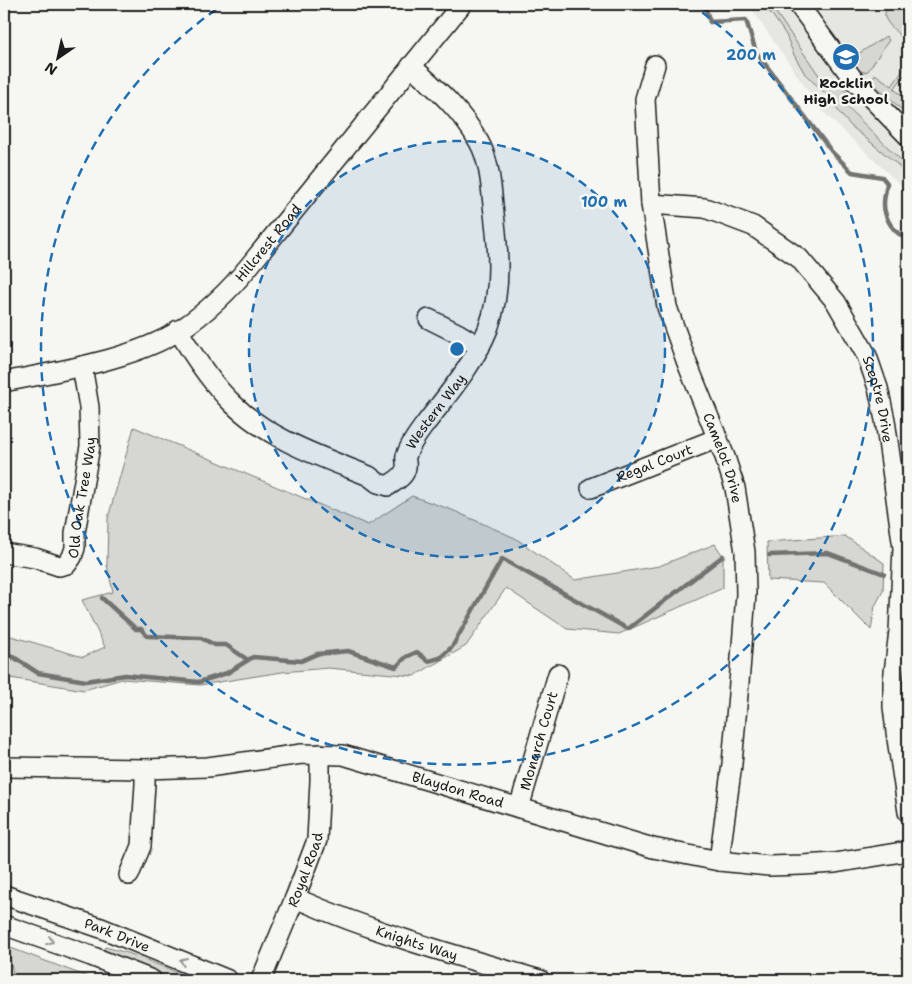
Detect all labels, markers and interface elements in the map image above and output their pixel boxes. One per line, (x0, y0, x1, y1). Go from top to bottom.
north arrow (32, 32, 82, 82)
school or university icon: Rocklin High School (831, 42, 861, 72)
text: 200 m (726, 45, 776, 65)
text: N (41, 58, 60, 79)
place label: Rocklin High School (803, 74, 889, 108)
text: 100 m (581, 192, 627, 212)
street label: Hillcrest Road (231, 200, 305, 286)
centre of rings (448, 340, 466, 358)
street label: Sceptre Drive (859, 353, 897, 444)
street label: Western Way (402, 370, 469, 452)
street label: Camelot Drive (699, 410, 746, 504)
street label: Old Oak Tree Way (63, 437, 99, 561)
street label: Regal Court (614, 440, 695, 486)
street label: Monarch Court (516, 689, 561, 792)
street label: Blaydon Road (410, 767, 506, 812)
street label: Royal Road (283, 832, 326, 910)
street label: Park Drive (82, 914, 153, 956)
street label: Knights Way (373, 921, 460, 965)
one-way arrow (45, 935, 54, 945)
one-way arrow (179, 957, 188, 968)

